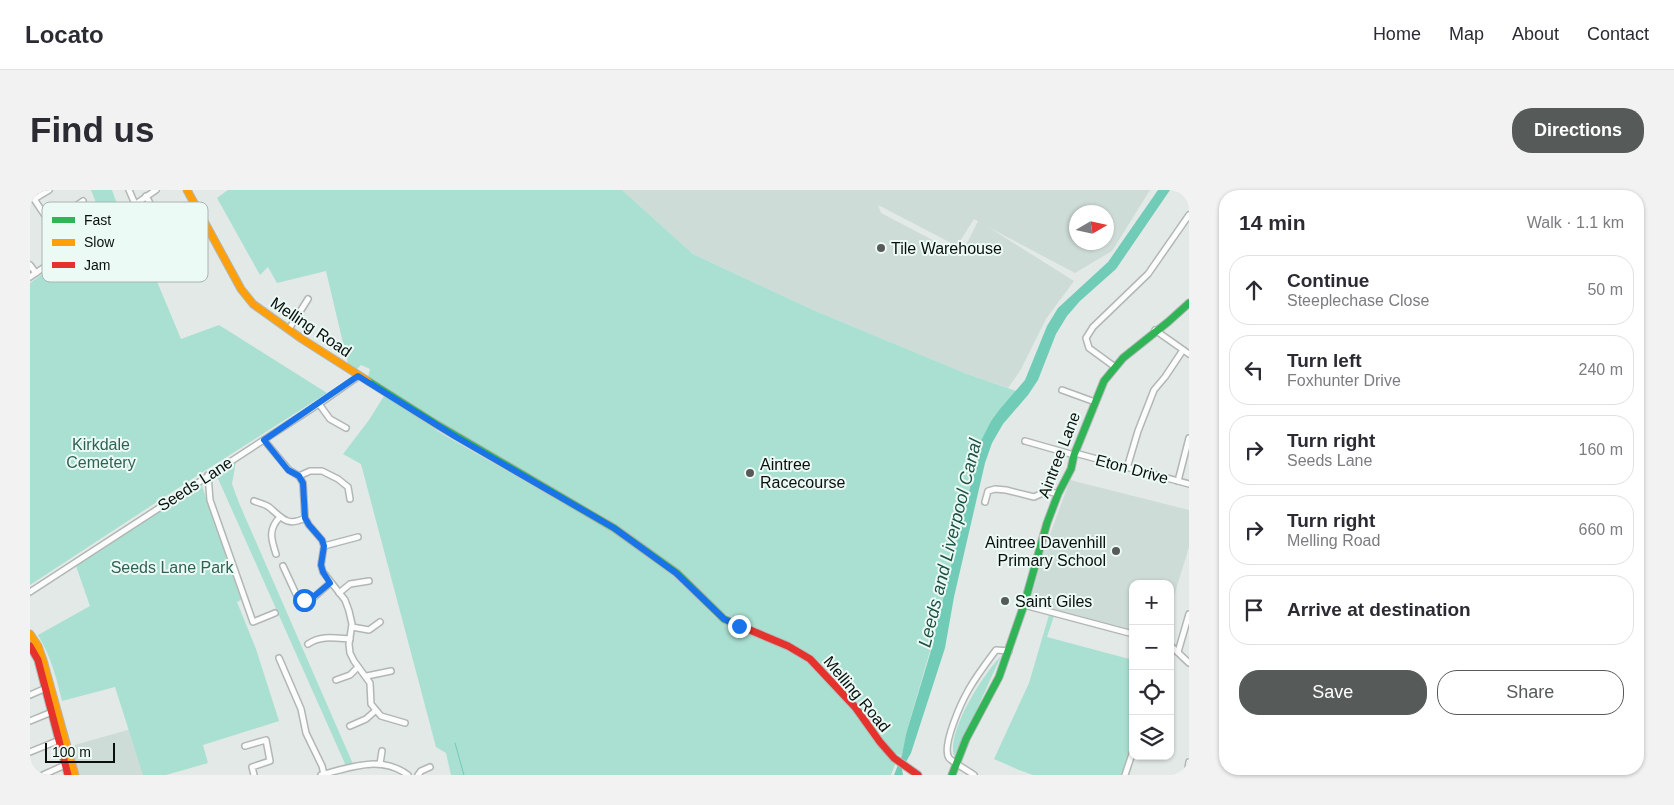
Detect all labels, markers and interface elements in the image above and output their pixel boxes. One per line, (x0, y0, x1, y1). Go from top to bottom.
text: Locato (25, 21, 104, 48)
text: Home (1373, 24, 1421, 44)
text: Map (1449, 24, 1484, 44)
text: About (1512, 24, 1559, 44)
text: Contact (1587, 24, 1649, 44)
button: Directions (1512, 108, 1644, 153)
text: Find us (30, 110, 154, 149)
legend (42, 202, 208, 282)
north arrow (1069, 205, 1114, 250)
text: 14 min (1239, 211, 1306, 234)
text: Fast (84, 212, 111, 228)
text: Walk · 1.1 km (1527, 214, 1624, 231)
text: Slow (84, 234, 115, 250)
place label: Tile Warehouse (891, 240, 1002, 257)
marker: Tile Warehouse (875, 242, 887, 254)
text: Jam (84, 257, 110, 273)
text: Continue (1287, 270, 1369, 291)
icon: ahead (1240, 276, 1268, 304)
text: 50 m (1587, 281, 1623, 298)
text: Steeplechase Close (1287, 292, 1429, 309)
street label: Melling Road (268, 294, 354, 360)
text: Turn left (1287, 350, 1362, 371)
icon: left (1240, 356, 1268, 384)
text: 240 m (1579, 361, 1623, 378)
text: Foxhunter Drive (1287, 372, 1401, 389)
street label: Aintree Lane (1035, 410, 1083, 500)
text: Turn right (1287, 430, 1375, 451)
park label: Kirkdale Cemetery (66, 436, 136, 471)
water label: Leeds and Liverpool Canal (914, 436, 986, 649)
icon: right (1240, 436, 1268, 464)
text: 160 m (1579, 441, 1623, 458)
street label: Eton Drive (1094, 451, 1170, 487)
text: Seeds Lane (1287, 452, 1372, 469)
street label: Seeds Lane (155, 454, 236, 514)
place label: Aintree Racecourse (760, 456, 845, 491)
marker: Aintree Racecourse (744, 467, 756, 479)
text: Turn right (1287, 510, 1375, 531)
icon: right (1240, 516, 1268, 544)
text: 660 m (1579, 521, 1623, 538)
text: Melling Road (1287, 532, 1380, 549)
place label: Aintree Davenhill Primary School (985, 534, 1106, 569)
marker: Aintree Davenhill Primary School (1110, 545, 1122, 557)
park label: Seeds Lane Park (111, 559, 234, 576)
map controls (1129, 580, 1174, 760)
button: + (1129, 580, 1174, 625)
route start (293, 589, 316, 612)
place label: Saint Giles (1015, 593, 1092, 610)
marker: Saint Giles (999, 595, 1011, 607)
icon: arrive (1240, 596, 1268, 624)
text: Arrive at destination (1287, 599, 1471, 620)
route end (728, 615, 751, 638)
button: − (1129, 625, 1174, 670)
street label: Melling Road (820, 653, 894, 735)
button: locate (1129, 670, 1174, 715)
button: Save (1239, 670, 1427, 715)
button: Share (1437, 670, 1624, 715)
button: layers (1129, 715, 1174, 760)
scale bar (45, 740, 115, 763)
text: 100 m (52, 744, 91, 760)

